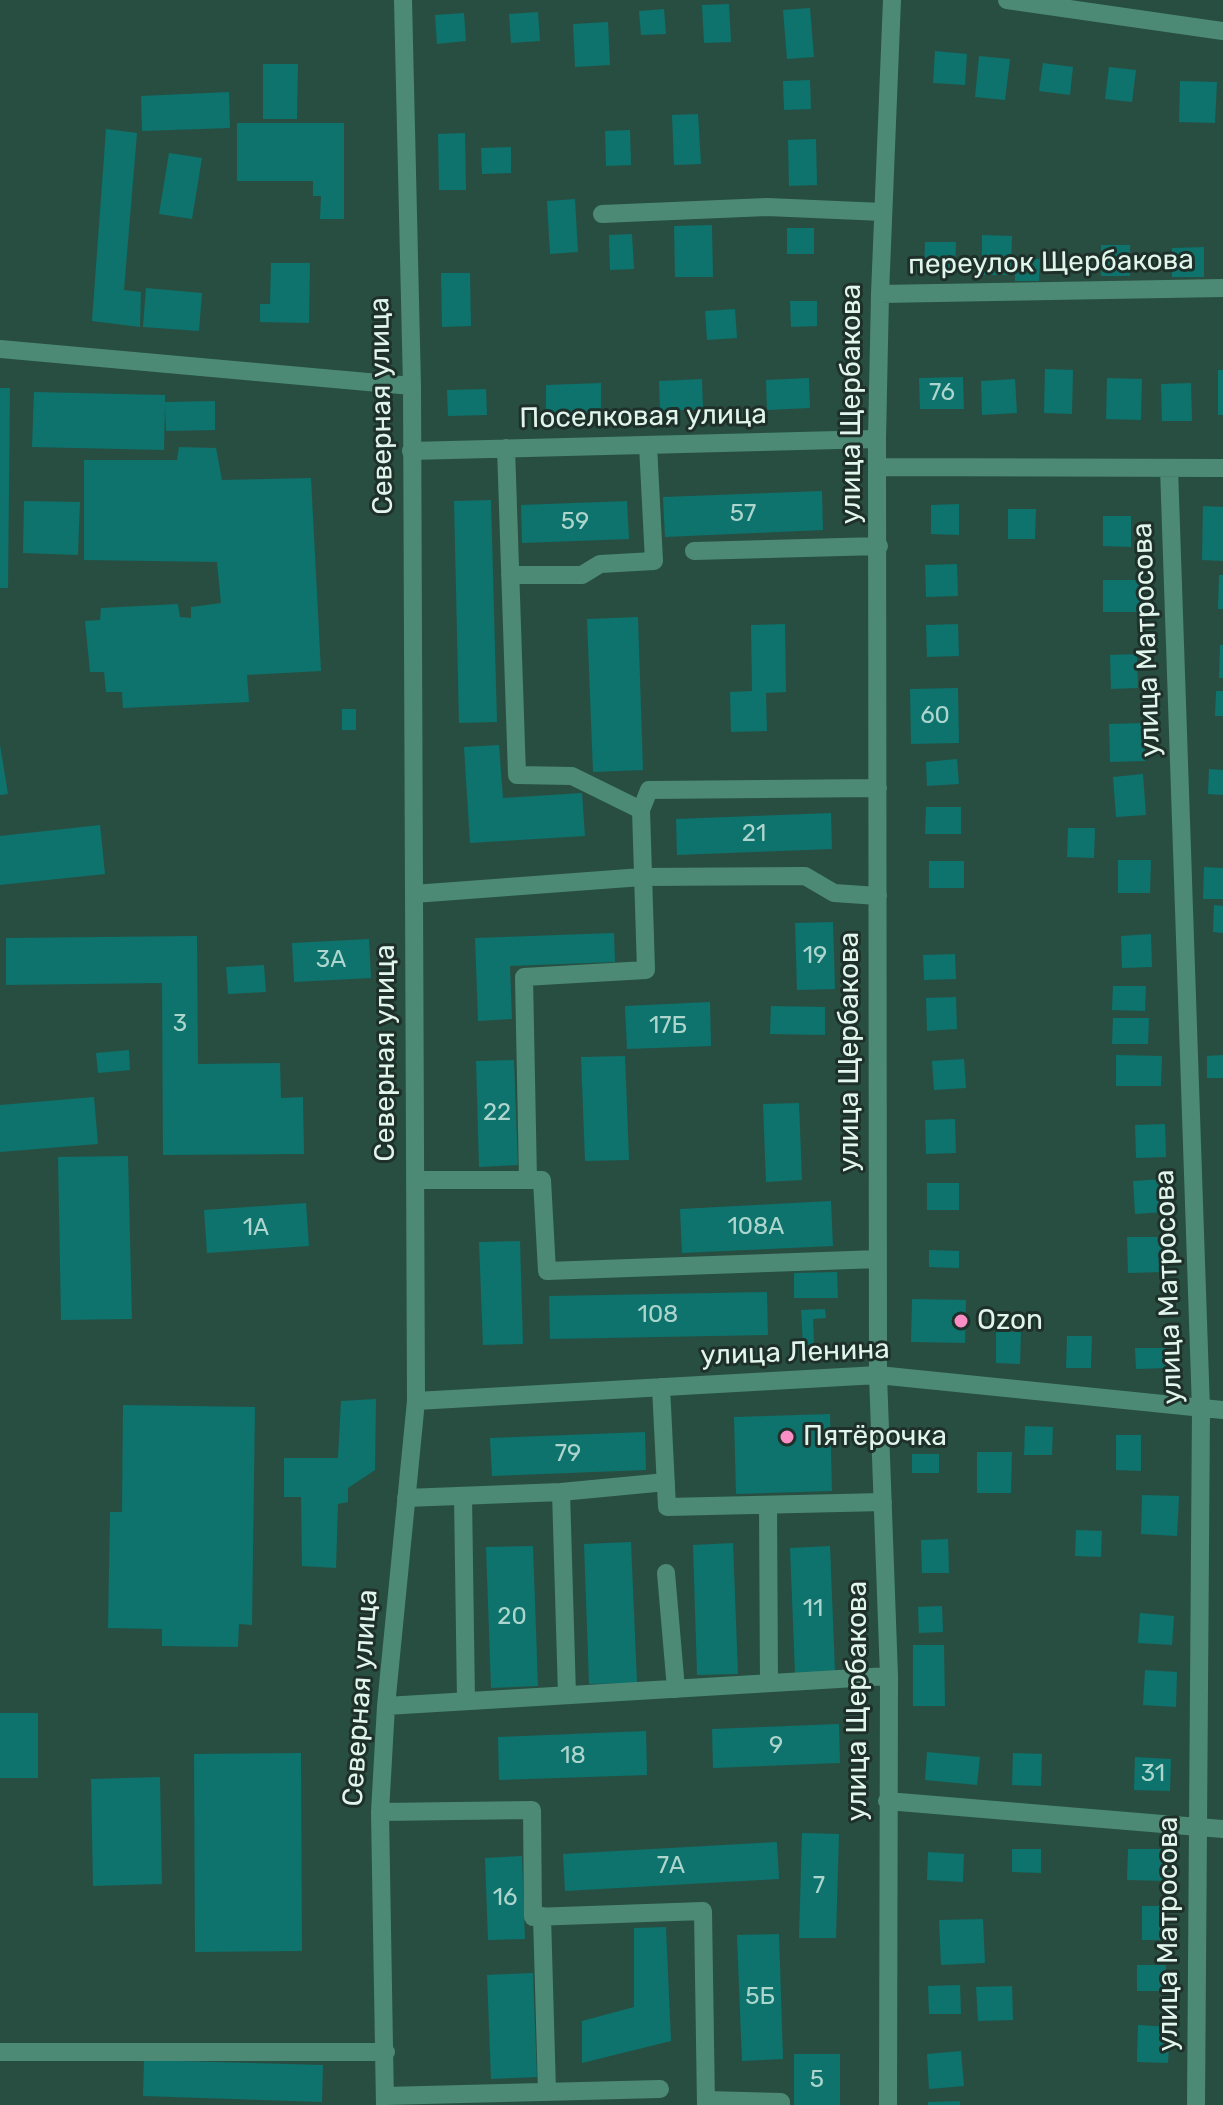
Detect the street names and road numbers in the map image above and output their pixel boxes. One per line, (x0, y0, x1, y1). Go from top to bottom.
street label: переулок Щербакова (908, 244, 1194, 282)
street label: улица Щербакова (835, 284, 869, 524)
street label: Северная улица (363, 297, 401, 515)
street label: Поселковая улица (519, 398, 767, 436)
street label: улица Матросова (1126, 522, 1168, 758)
street label: улица Щербакова (833, 932, 867, 1172)
street label: Северная улица (369, 944, 403, 1162)
street label: улица Матросова (1148, 1169, 1190, 1405)
street label: улица Ленина (700, 1333, 890, 1373)
street label: улица Щербакова (841, 1581, 875, 1821)
street label: Северная улица (337, 1588, 385, 1808)
street label: улица Матросова (1152, 1817, 1186, 2051)

